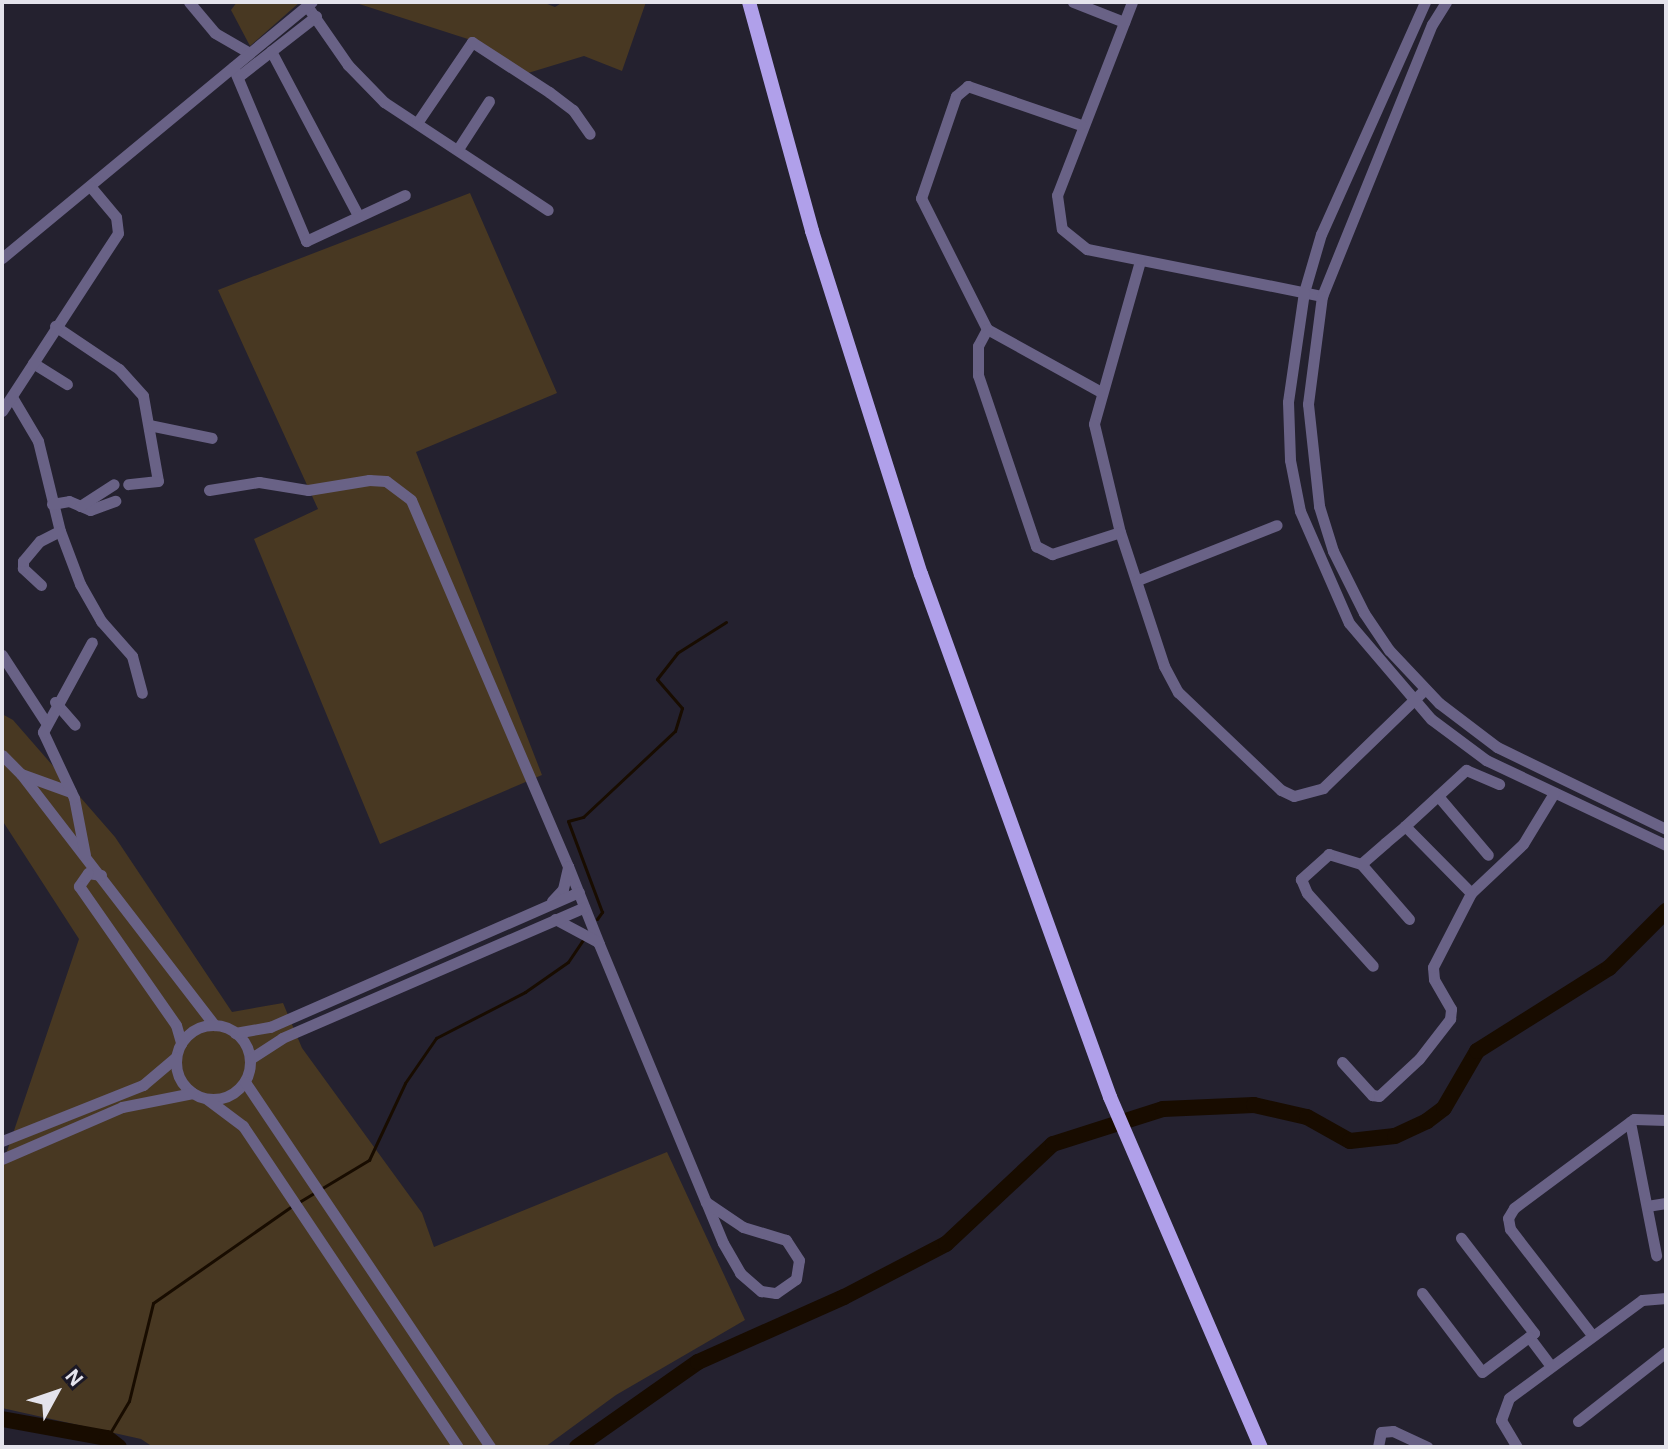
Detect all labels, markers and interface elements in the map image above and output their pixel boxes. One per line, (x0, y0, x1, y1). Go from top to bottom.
north arrow (16, 1353, 96, 1433)
text: N (61, 1365, 88, 1390)

